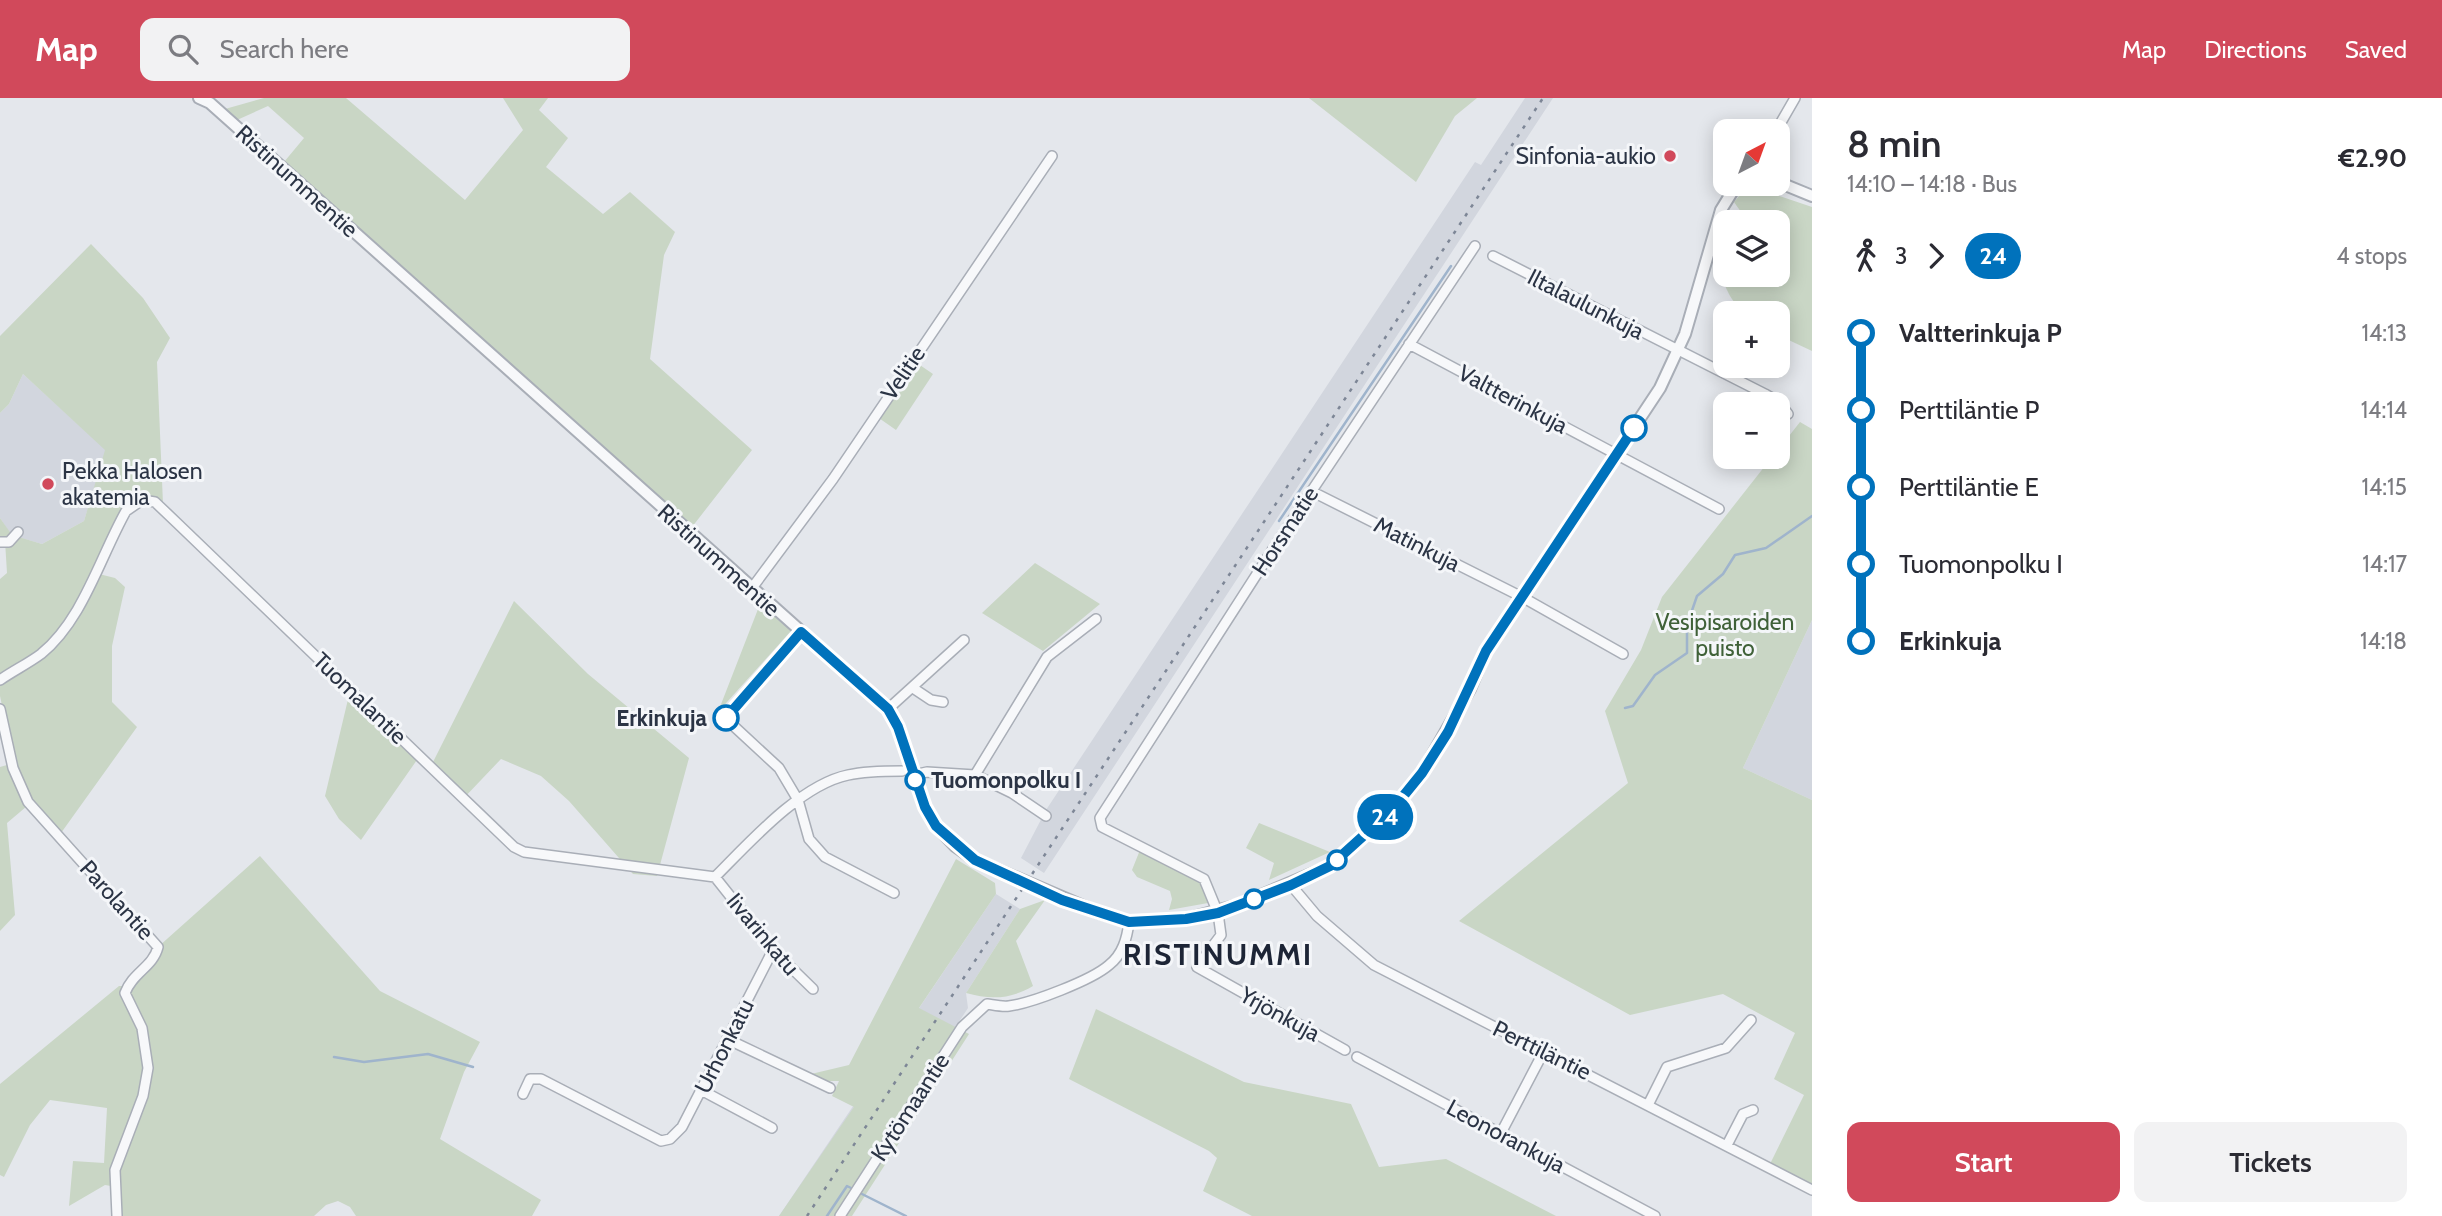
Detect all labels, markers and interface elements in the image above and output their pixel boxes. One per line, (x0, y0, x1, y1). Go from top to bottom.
search box (140, 18, 630, 81)
text: Map (35, 29, 98, 69)
icon: search (164, 30, 202, 68)
text: Search here (220, 33, 349, 65)
text: Map (2122, 35, 2166, 64)
text: Directions (2204, 35, 2307, 64)
text: Saved (2345, 35, 2407, 64)
street label: Ristinummentie (230, 119, 364, 243)
north arrow (1713, 119, 1790, 196)
map controls (1713, 119, 1790, 469)
text: 8 min (1847, 120, 1941, 167)
place label: Sinfonia-aukio (1516, 142, 1656, 170)
text: €2.90 (2338, 142, 2407, 174)
marker: Sinfonia-aukio (1662, 148, 1678, 164)
text: 14:10 – 14:18 · Bus (1847, 170, 2017, 198)
button: layers (1713, 210, 1790, 287)
icon: walk (1847, 237, 1885, 275)
icon: forward (1917, 237, 1955, 275)
text: 24 (1979, 241, 2007, 270)
text: 3 (1895, 242, 1907, 270)
text: 4 stops (2336, 242, 2407, 270)
street label: Iltalaulunkuja (1523, 263, 1649, 345)
button: + (1713, 301, 1790, 378)
text: Valtterinkuja P (1899, 317, 2062, 349)
text: 14:13 (2361, 319, 2407, 347)
street label: Velitie (875, 340, 931, 405)
street label: Valtterinkuja (1453, 358, 1573, 440)
button: − (1713, 392, 1790, 469)
text: Perttiläntie P (1899, 394, 2039, 426)
text: 14:14 (2361, 396, 2407, 424)
unlabelled marker (1621, 415, 1647, 441)
place label: Pekka Halosen akatemia (62, 457, 203, 511)
text: Perttiläntie E (1899, 471, 2039, 503)
text: 14:15 (2361, 473, 2407, 501)
marker: Pekka Halosen akatemia (40, 476, 56, 492)
street label: Horsmatie (1246, 481, 1324, 581)
street label: Ristinummentie (652, 498, 786, 622)
street label: Matinkuja (1369, 510, 1465, 578)
text: Tuomonpolku I (1899, 548, 2063, 580)
text: 14:17 (2362, 550, 2407, 578)
park label: Vesipisaroiden puisto (1656, 608, 1794, 662)
text: Erkinkuja (1899, 625, 2002, 657)
text: 14:18 (2360, 627, 2407, 655)
street label: Tuomalantie (307, 646, 413, 750)
place label: Erkinkuja (616, 704, 708, 732)
marker: Erkinkuja (713, 705, 739, 731)
place label: Tuomonpolku I (931, 766, 1081, 794)
marker: Tuomonpolku I (905, 770, 925, 790)
line badge: 24 (1354, 794, 1416, 840)
text: 24 (1371, 802, 1399, 831)
unlabelled marker (1327, 850, 1347, 870)
street label: Parolantie (74, 855, 160, 946)
street label: Iivarinkatu (721, 887, 805, 981)
unlabelled marker (1244, 889, 1264, 909)
district label: RISTINUMMI (1123, 936, 1313, 973)
street label: Yrjönkuja (1234, 980, 1325, 1047)
street label: Urhonkatu (688, 994, 760, 1098)
street label: Perttiläntie (1488, 1014, 1596, 1086)
street label: Kytömaantie (865, 1048, 955, 1166)
street label: Leonorankuja (1442, 1093, 1570, 1179)
button: Start (1847, 1122, 2120, 1202)
button: Tickets (2134, 1122, 2407, 1202)

